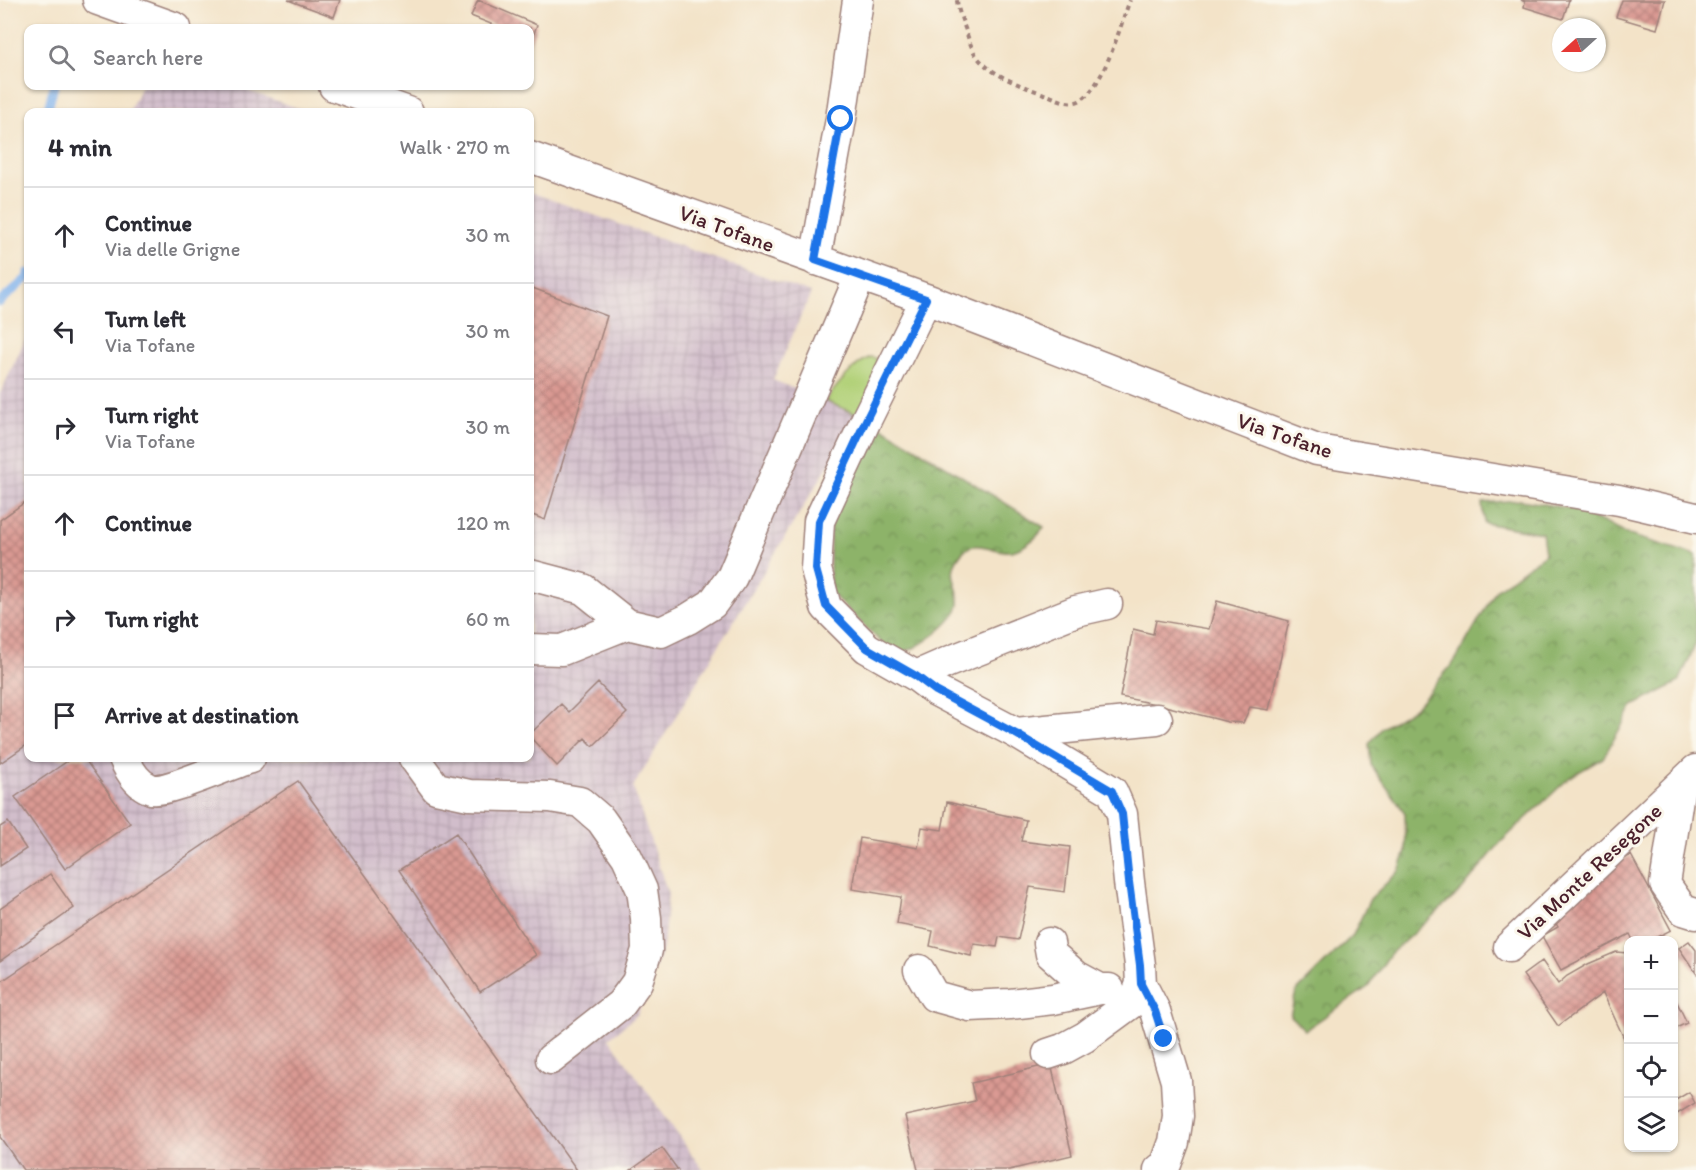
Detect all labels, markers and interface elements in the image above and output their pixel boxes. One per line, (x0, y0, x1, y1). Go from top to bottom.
north arrow (1552, 18, 1606, 72)
search box (24, 24, 534, 90)
icon: search (45, 41, 78, 74)
text: Search here (93, 44, 203, 71)
route start (827, 105, 853, 131)
text: 4 min (48, 131, 112, 163)
text: Walk · 270 m (399, 135, 510, 159)
street label: Via Tofane (676, 199, 778, 258)
text: Continue (105, 210, 192, 237)
icon: ahead (48, 219, 81, 252)
text: 30 m (465, 223, 510, 247)
text: Via delle Grigne (105, 237, 240, 261)
text: Turn left (105, 306, 186, 333)
icon: left (48, 315, 81, 348)
text: 30 m (465, 319, 510, 343)
text: Via Tofane (105, 333, 195, 357)
text: Turn right (105, 402, 199, 429)
street label: Via Tofane (1233, 407, 1336, 464)
icon: right (48, 411, 81, 444)
text: 30 m (465, 415, 510, 439)
text: Via Tofane (105, 429, 195, 453)
icon: ahead (48, 507, 81, 540)
text: Continue (105, 510, 192, 537)
text: 120 m (457, 511, 510, 535)
icon: right (48, 603, 81, 636)
text: Turn right (105, 606, 199, 633)
text: 60 m (466, 607, 510, 631)
icon: arrive (48, 699, 81, 732)
text: Arrive at destination (105, 702, 299, 729)
street label: Via Monte Resegone (1511, 797, 1668, 946)
map controls (1624, 936, 1678, 1152)
button: + (1624, 936, 1678, 990)
button: − (1624, 990, 1678, 1044)
route end (1150, 1025, 1176, 1051)
button: locate (1624, 1044, 1678, 1098)
button: layers (1624, 1098, 1678, 1152)

